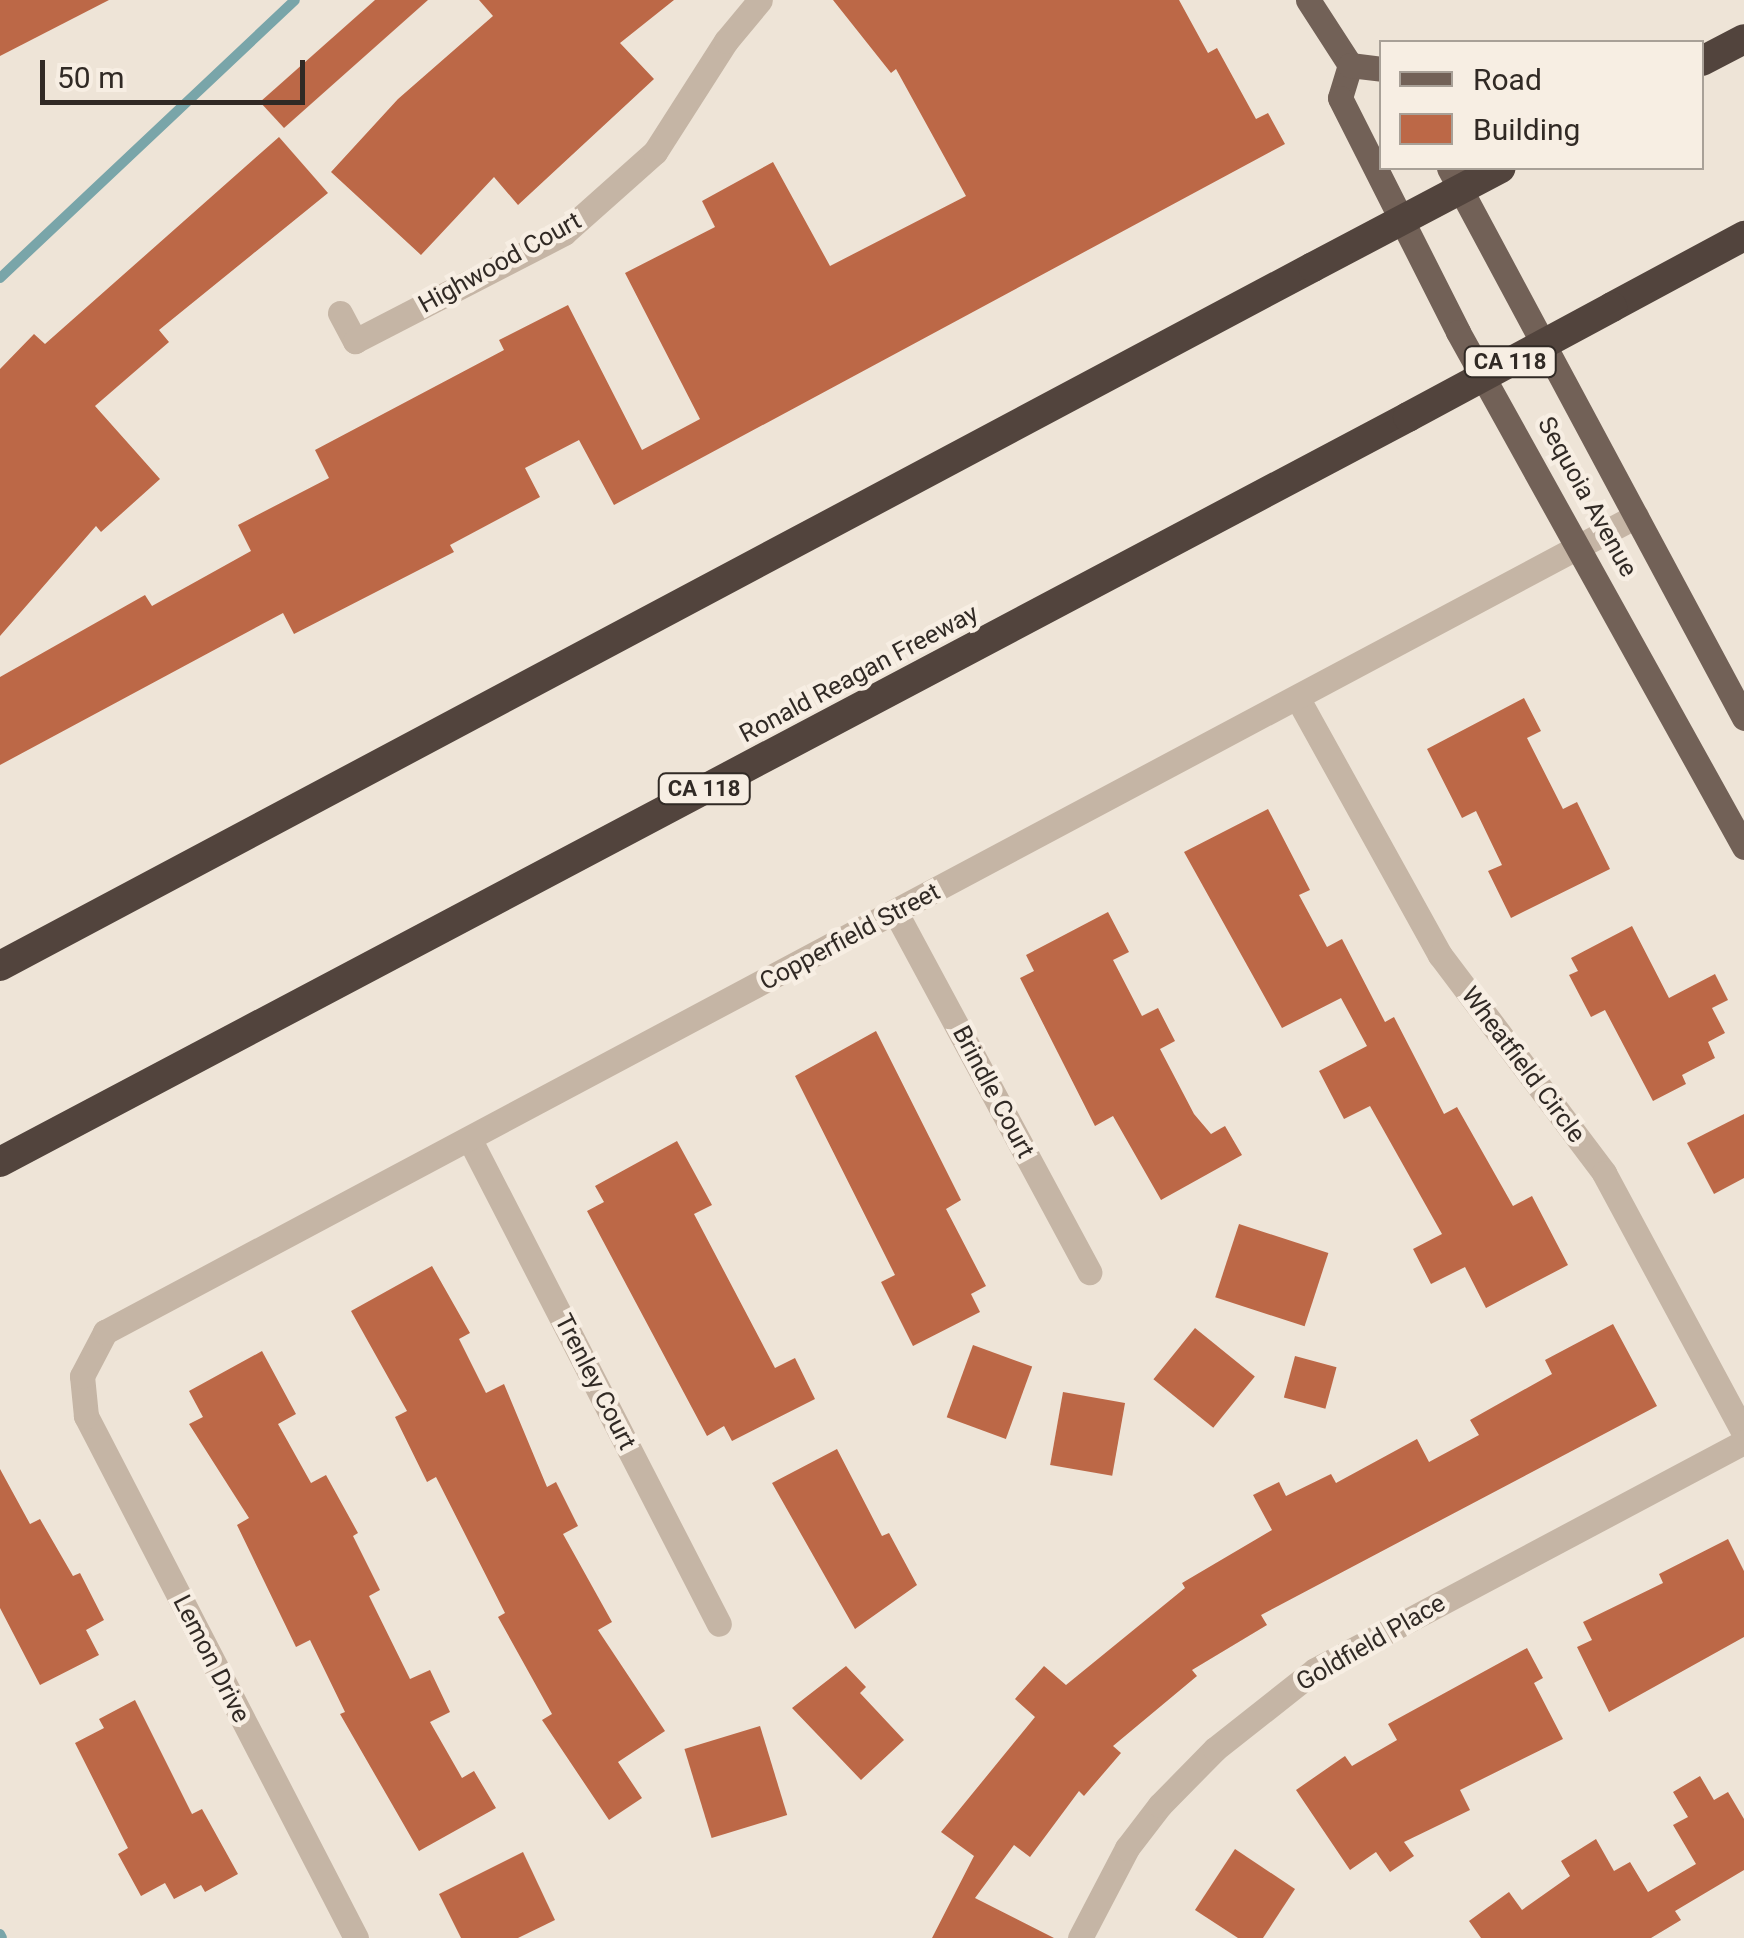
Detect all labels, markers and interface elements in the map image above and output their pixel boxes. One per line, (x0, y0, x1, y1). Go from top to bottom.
scale bar (45, 40, 310, 102)
legend (1379, 40, 1704, 170)
text: 50 m (57, 60, 124, 95)
text: Road (1473, 62, 1542, 97)
text: Building (1473, 112, 1580, 147)
street label: Highwood Court (414, 206, 586, 320)
road number: CA 118 (1462, 345, 1558, 379)
street label: Sequoia Avenue (1531, 412, 1643, 582)
street label: Ronald Reagan Freeway (735, 598, 983, 750)
road number: CA 118 (656, 772, 752, 806)
street label: Copperfield Street (755, 877, 945, 997)
street label: Wheatfield Circle (1455, 981, 1591, 1149)
street label: Brindle Court (946, 1021, 1040, 1163)
street label: Trenley Court (548, 1309, 642, 1455)
street label: Goldfield Place (1291, 1588, 1451, 1698)
street label: Lemon Drive (166, 1590, 256, 1728)

